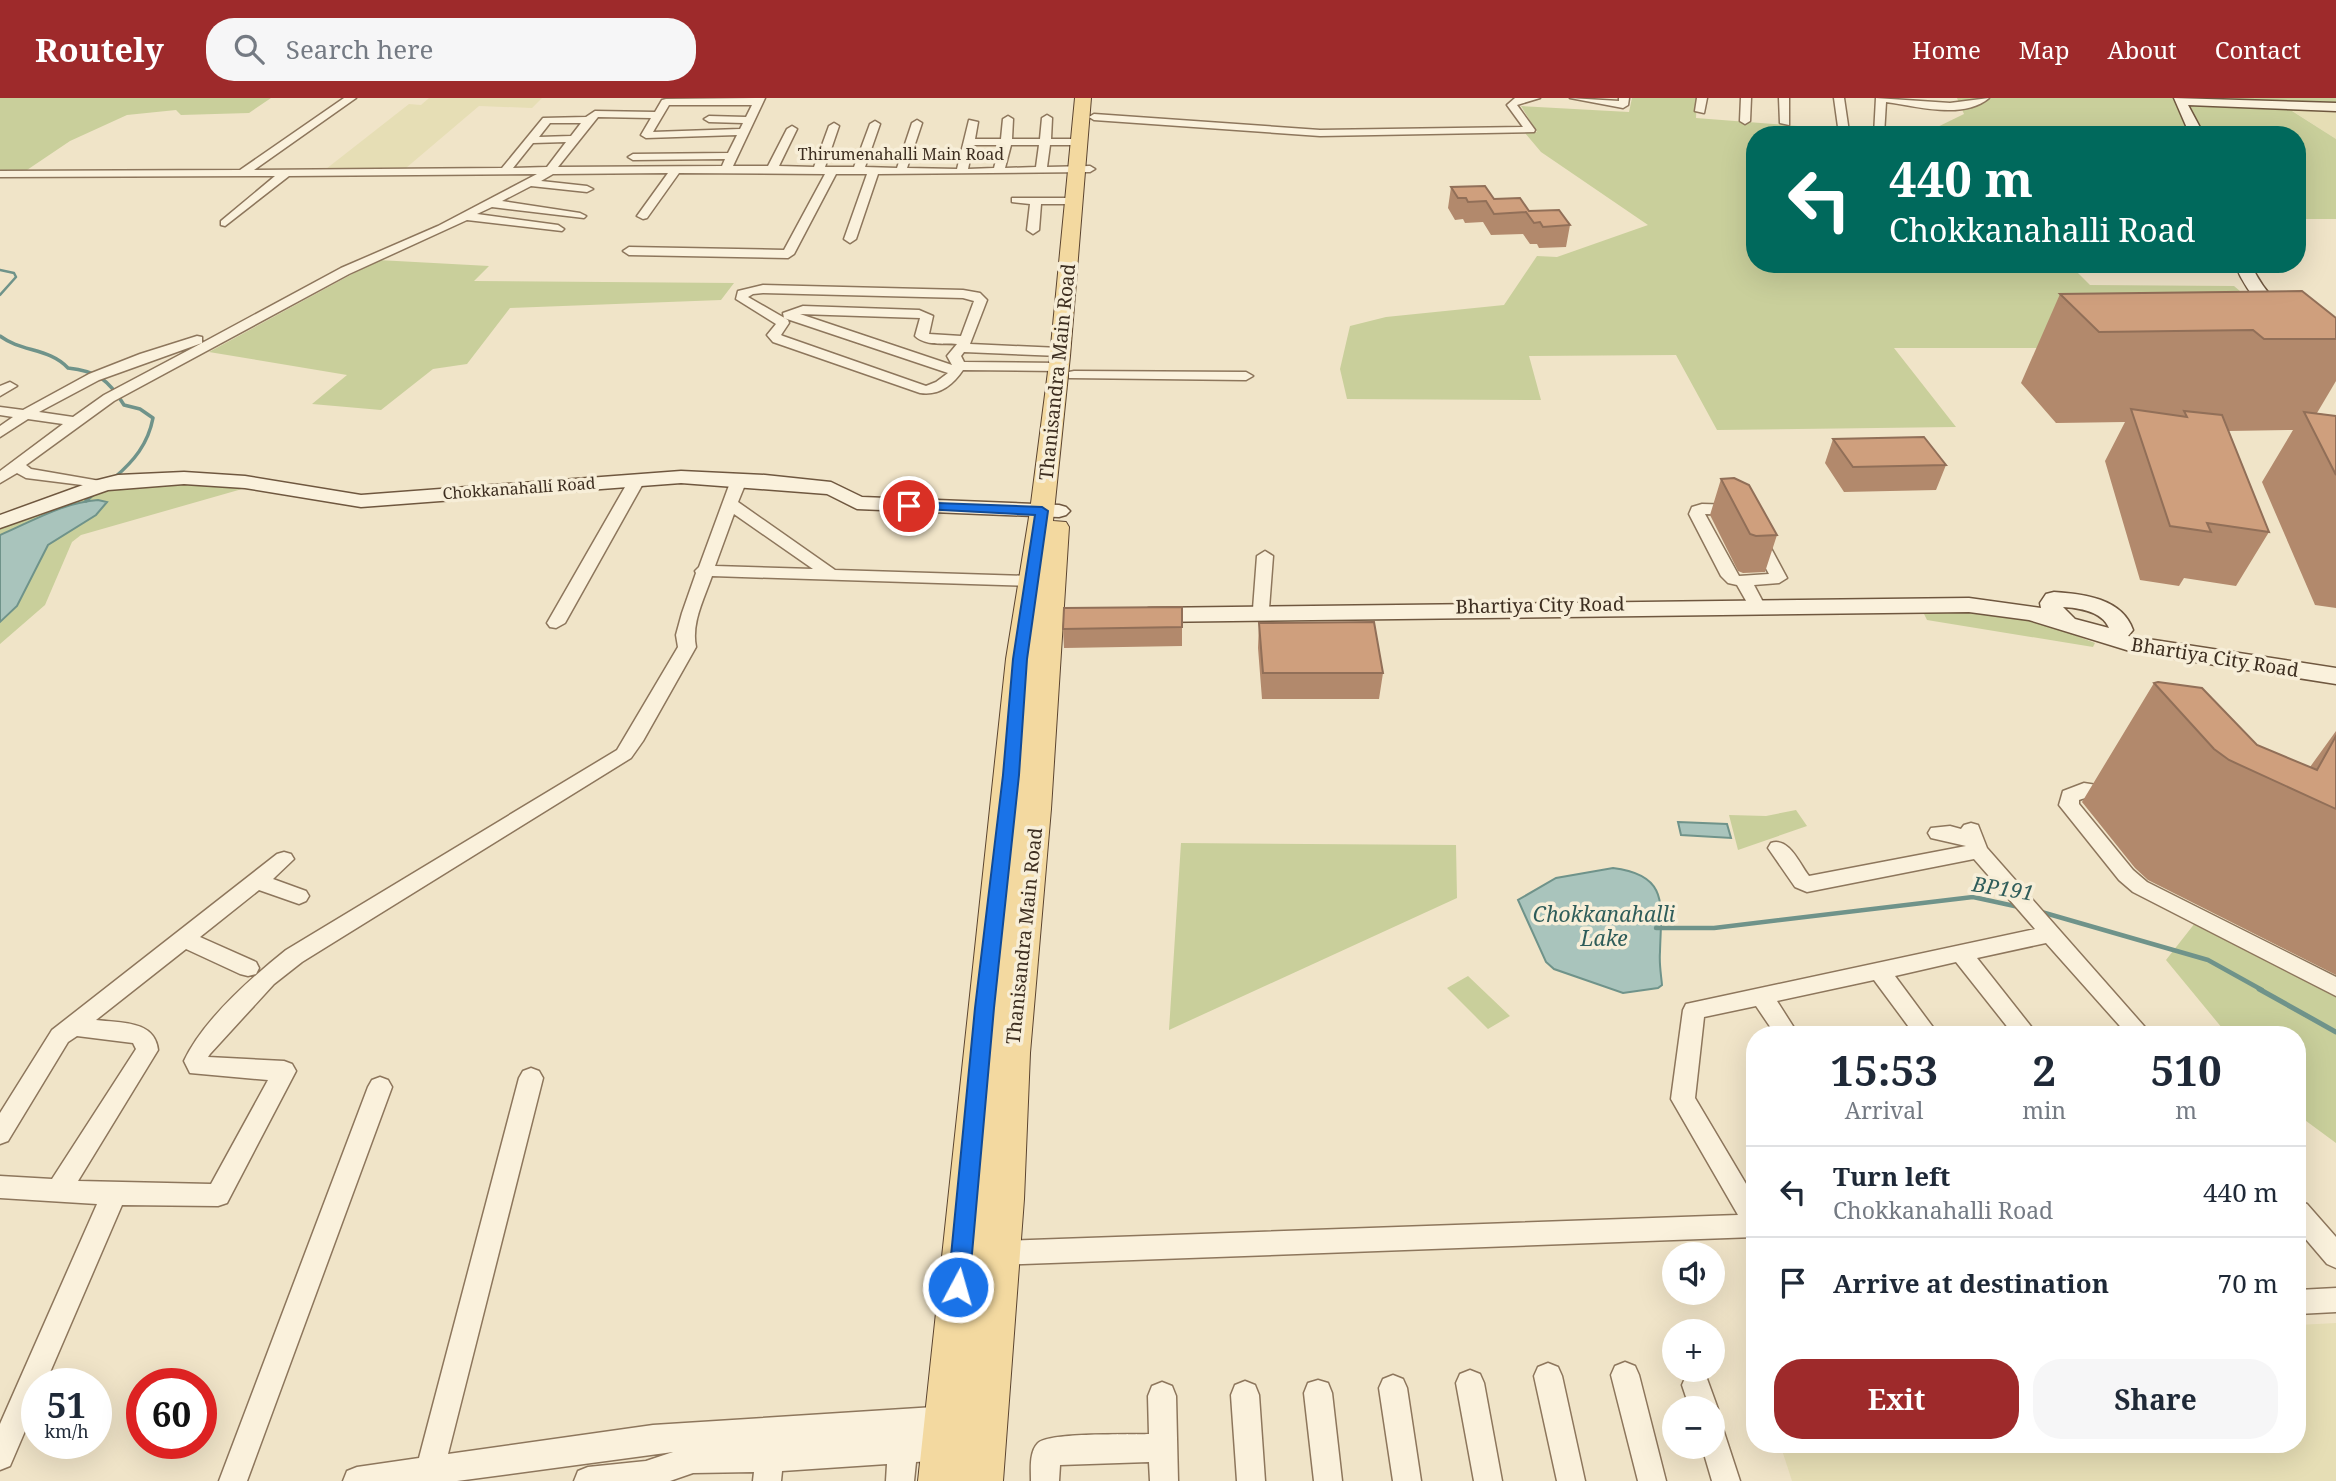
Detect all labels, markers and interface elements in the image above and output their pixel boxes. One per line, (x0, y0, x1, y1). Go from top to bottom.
search box (206, 18, 696, 81)
text: Routely (35, 27, 164, 72)
icon: search (230, 30, 268, 68)
text: Search here (286, 31, 433, 67)
text: Home (1912, 33, 1981, 66)
text: Map (2019, 33, 2070, 66)
text: About (2108, 33, 2177, 66)
text: Contact (2215, 33, 2301, 66)
street label: Thirumenahalli Main Road (798, 143, 1004, 165)
text: 440 m (1889, 145, 2033, 211)
icon: left (1774, 154, 1865, 245)
text: Chokkanahalli Road (1889, 208, 2195, 251)
street label: Thanisandra Main Road (1033, 262, 1081, 482)
street label: Chokkanahalli Road (442, 472, 596, 504)
pin (879, 476, 939, 536)
icon: arrive (890, 487, 928, 525)
street label: Bhartiya City Road (1455, 591, 1625, 619)
street label: Bhartiya City Road (2129, 631, 2301, 683)
street label: Thanisandra Main Road (1000, 826, 1048, 1046)
water label: BP191 (1969, 869, 2036, 907)
water label: Chokkanahalli Lake (1533, 900, 1676, 952)
text: 15:53 (1830, 1041, 1938, 1098)
text: 2 (2032, 1041, 2056, 1098)
text: 510 (2150, 1041, 2222, 1098)
text: Arrival (1845, 1094, 1923, 1126)
text: min (2022, 1094, 2066, 1126)
text: m (2175, 1094, 2197, 1126)
text: Turn left (1833, 1158, 1950, 1194)
icon: left (1774, 1173, 1812, 1211)
text: 440 m (2203, 1174, 2278, 1210)
text: Chokkanahalli Road (1833, 1194, 2053, 1226)
map controls (1662, 1242, 1725, 1459)
button: sound (1662, 1242, 1725, 1305)
position arrow (921, 1250, 995, 1324)
icon: arrive (1774, 1264, 1812, 1302)
text: Arrive at destination (1833, 1265, 2109, 1301)
text: 70 m (2218, 1265, 2278, 1301)
button: + (1662, 1319, 1725, 1382)
button: Exit (1774, 1359, 2019, 1439)
button: Share (2033, 1359, 2278, 1439)
speed limit sign: 60 (126, 1368, 217, 1459)
text: 51 (47, 1381, 86, 1428)
button: − (1662, 1396, 1725, 1459)
text: km/h (44, 1419, 89, 1443)

